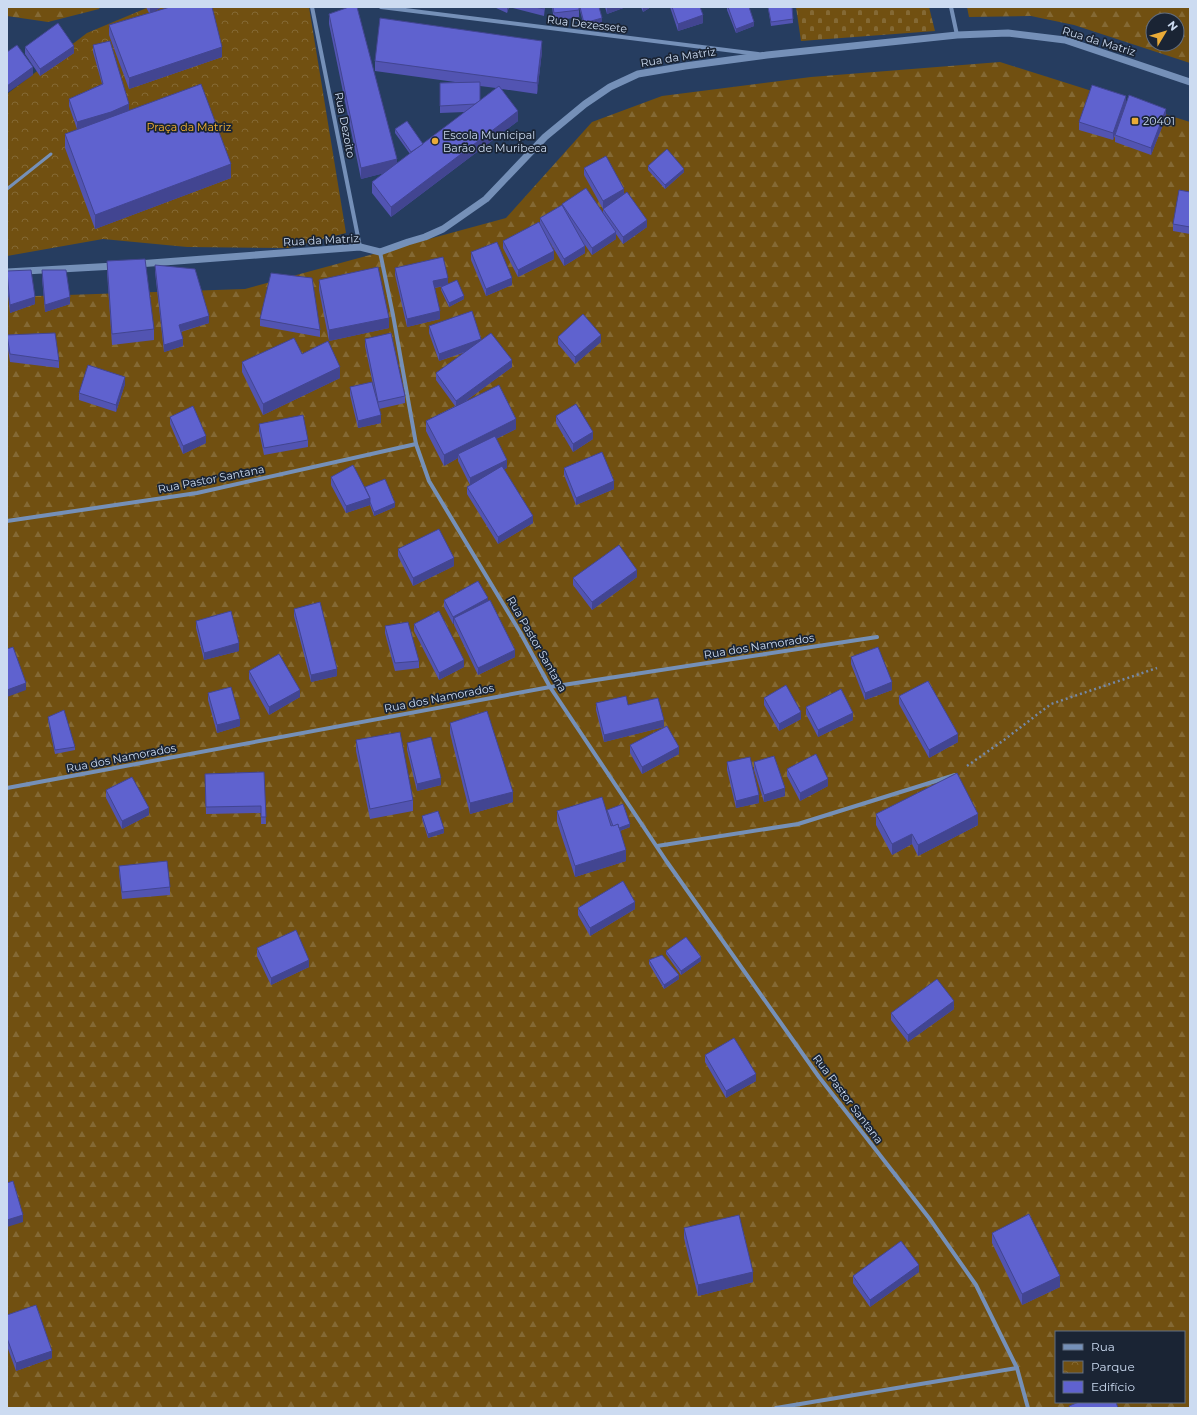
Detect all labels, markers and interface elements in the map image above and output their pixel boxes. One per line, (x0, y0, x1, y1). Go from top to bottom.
street label: Rua Dezessete (546, 12, 628, 36)
north arrow (1145, 12, 1185, 52)
text: N (1165, 18, 1181, 34)
street label: Rua da Matriz (1061, 23, 1138, 59)
street label: Rua da Matriz (639, 44, 717, 70)
street label: Rua Dezoito (332, 91, 358, 159)
place label: 20401 (1143, 114, 1175, 128)
marker: 20401 (1130, 116, 1140, 126)
park label: Praça da Matriz (147, 120, 232, 134)
place label: Escola Municipal Barão de Muribeca (443, 128, 547, 155)
marker: Escola Municipal Barão de Muribeca (430, 136, 440, 146)
street label: Rua da Matriz (283, 231, 360, 249)
street label: Rua Pastor Santana (157, 462, 265, 496)
street label: Rua Pastor Santana (504, 594, 570, 694)
street label: Rua dos Namorados (703, 630, 816, 662)
street label: Rua dos Namorados (383, 680, 496, 716)
street label: Rua dos Namorados (65, 740, 178, 776)
street label: Rua Pastor Santana (810, 1052, 886, 1146)
legend (1055, 1331, 1185, 1403)
text: Rua (1091, 1339, 1115, 1354)
text: Parque (1091, 1359, 1135, 1374)
text: Edifício (1091, 1379, 1135, 1394)

